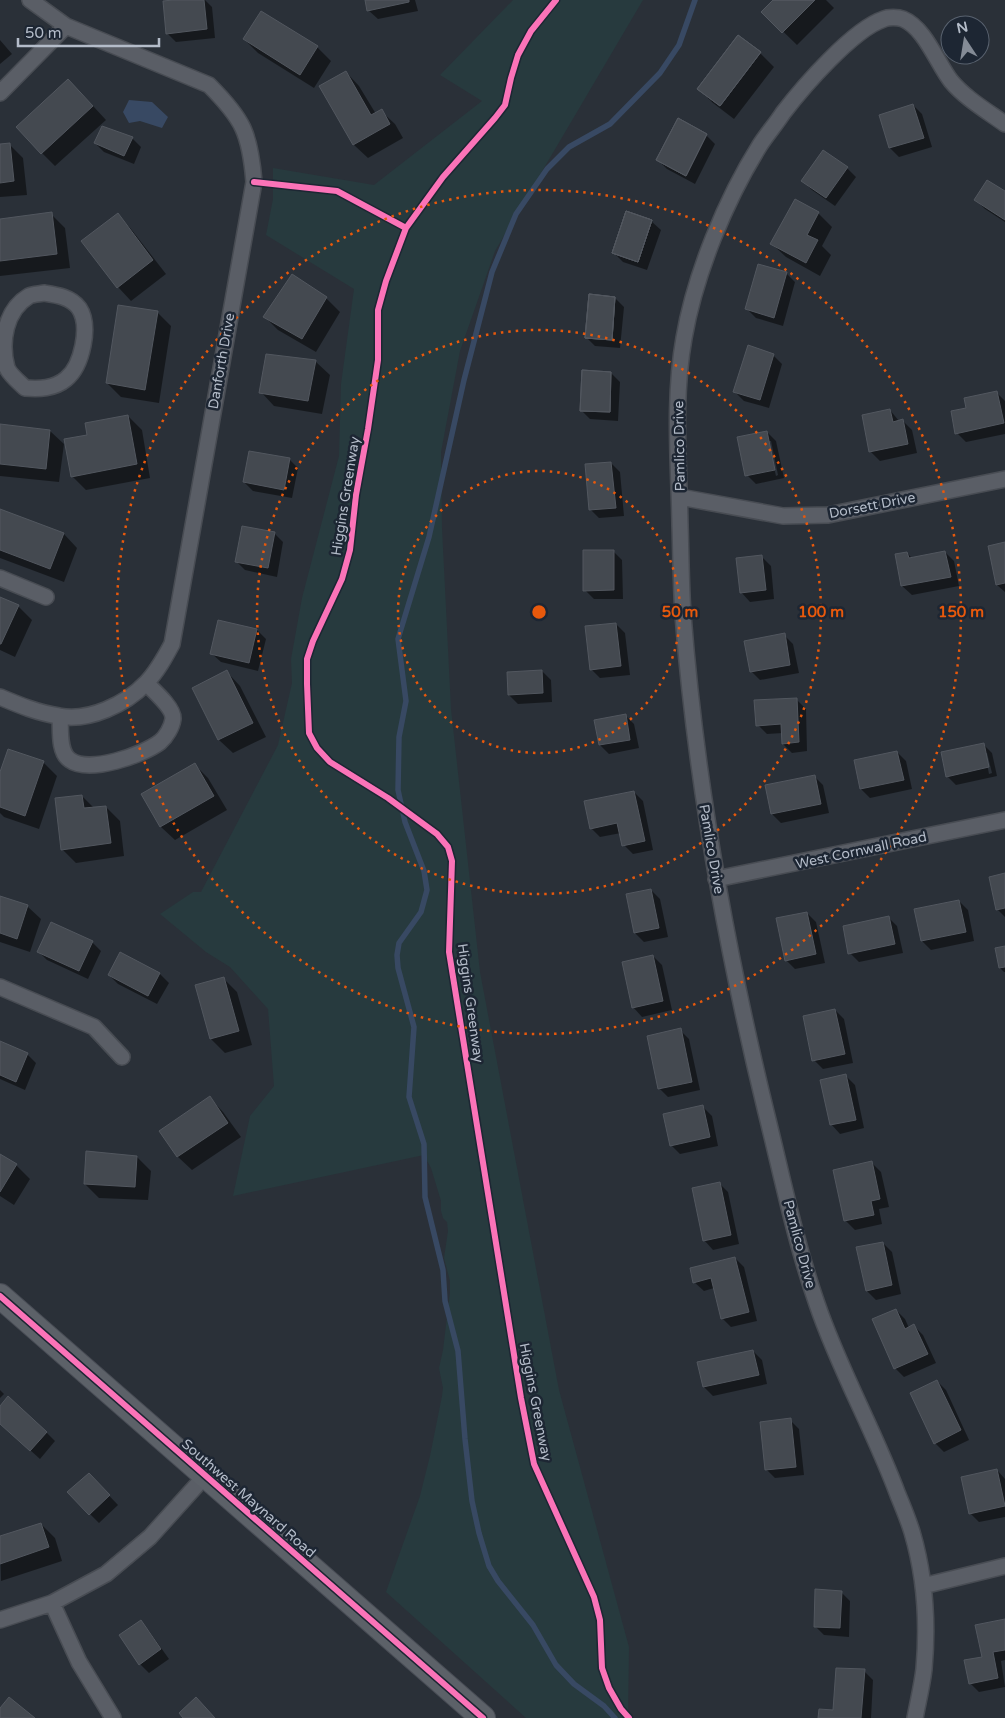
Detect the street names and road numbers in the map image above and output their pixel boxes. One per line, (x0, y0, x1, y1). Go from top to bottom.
street label: Danforth Drive (205, 312, 238, 411)
street label: Pamlico Drive (670, 400, 689, 492)
street label: Higgins Greenway (328, 435, 363, 557)
street label: Dorsett Drive (827, 489, 917, 522)
street label: Pamlico Drive (695, 803, 728, 895)
street label: West Cornwall Road (794, 828, 928, 873)
street label: Higgins Greenway (454, 942, 487, 1064)
street label: Pamlico Drive (780, 1198, 819, 1290)
street label: Higgins Greenway (516, 1341, 555, 1463)
street label: Southwest Maynard Road (178, 1436, 319, 1561)

